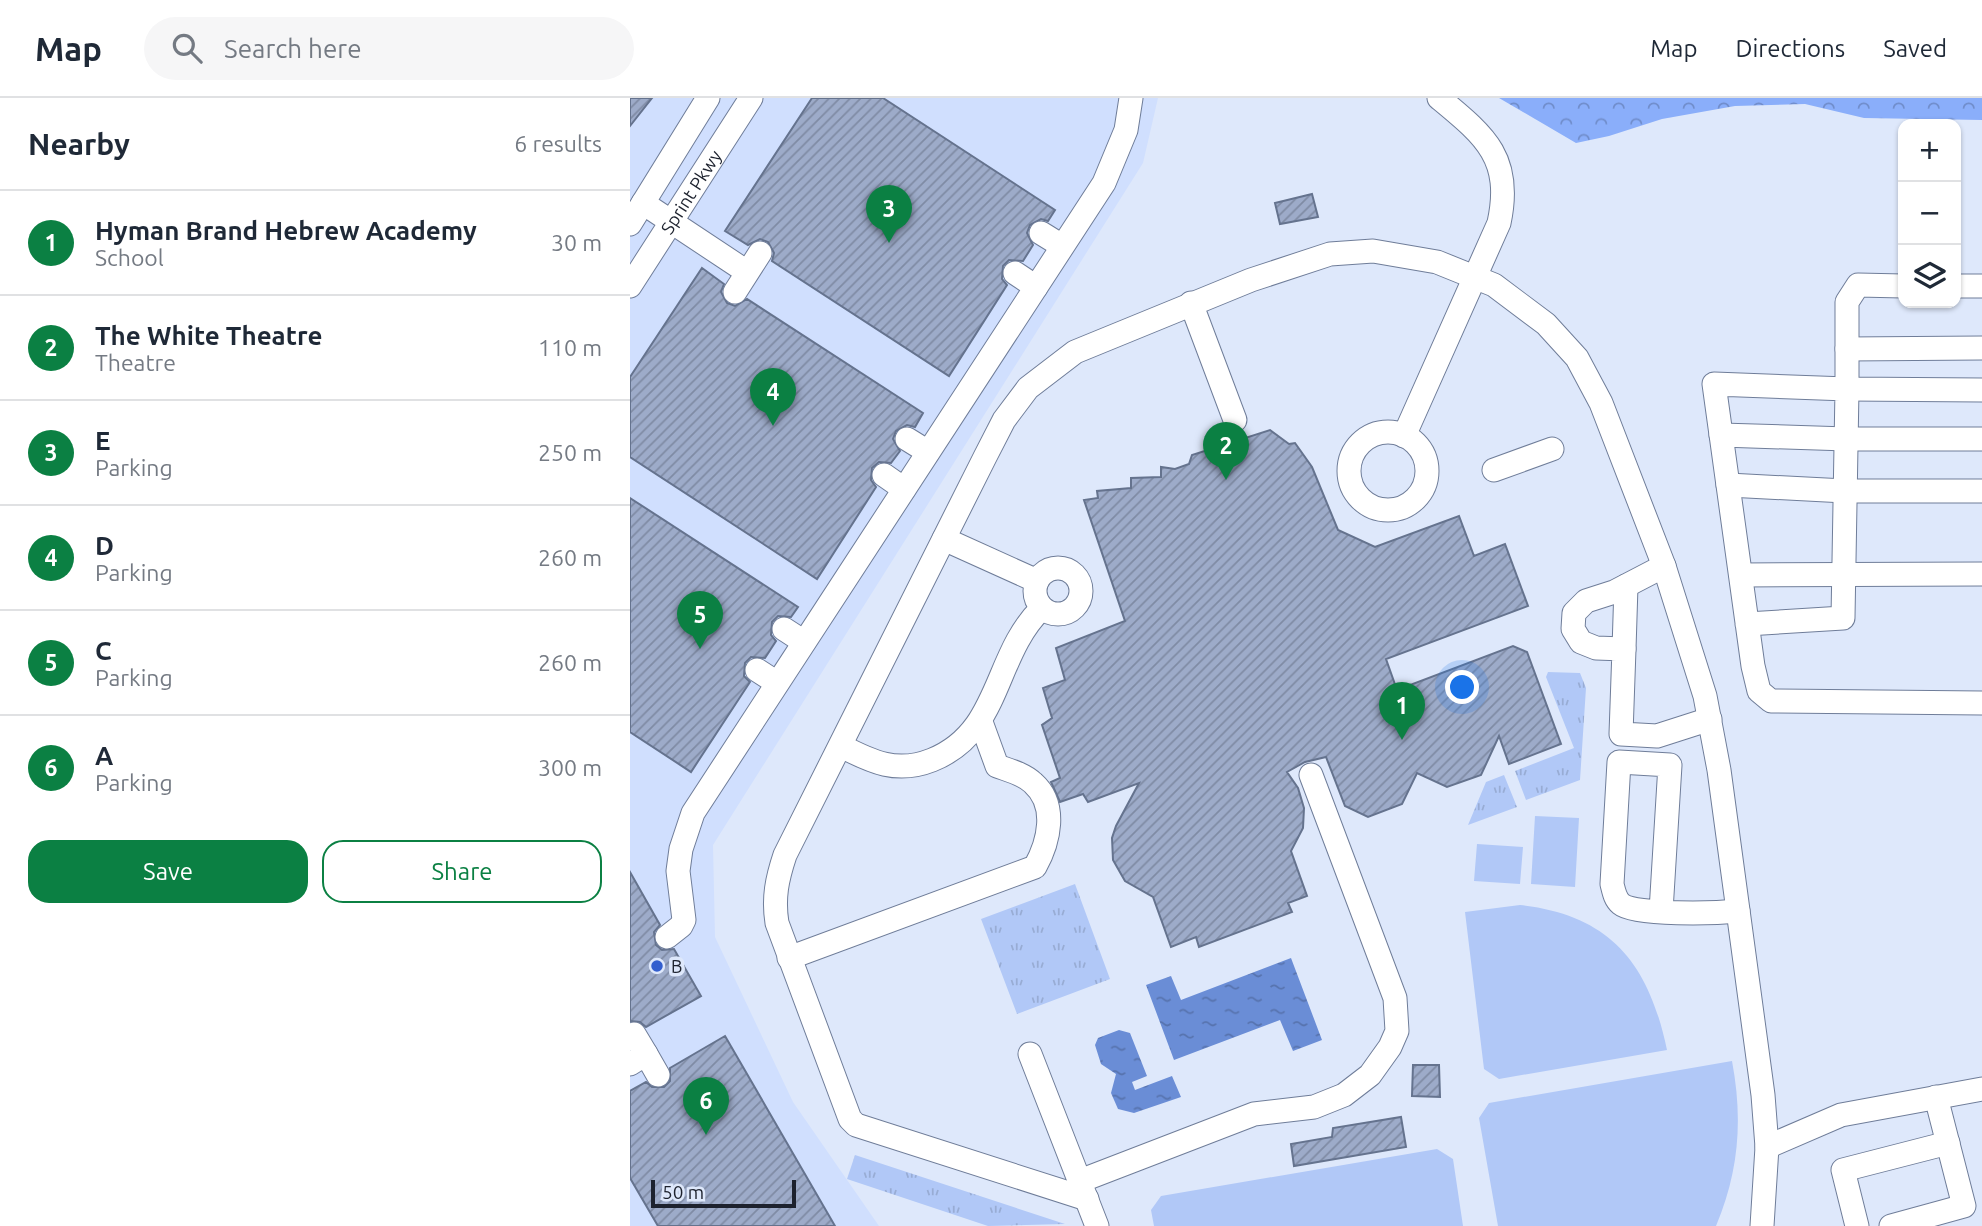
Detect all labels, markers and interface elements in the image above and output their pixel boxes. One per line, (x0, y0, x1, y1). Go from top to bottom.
search box (144, 17, 634, 80)
icon: search (168, 29, 206, 67)
text: Map (35, 30, 102, 67)
text: Search here (224, 34, 362, 63)
text: Map (1650, 35, 1697, 62)
text: Directions (1735, 35, 1845, 62)
text: Saved (1883, 35, 1947, 62)
map controls (1898, 119, 1961, 308)
button: + (1898, 119, 1961, 182)
text: Nearby (28, 127, 130, 161)
text: 6 results (514, 131, 602, 156)
street label: Sprint Pkwy (656, 146, 725, 237)
button: − (1898, 182, 1961, 245)
pin: 3 (866, 185, 912, 243)
text: Hyman Brand Hebrew Academy (95, 216, 477, 245)
text: 1 (45, 230, 57, 255)
text: 30 m (551, 230, 602, 255)
text: School (95, 245, 164, 270)
button: layers (1898, 245, 1961, 308)
text: The White Theatre (95, 321, 322, 350)
text: 2 (45, 335, 57, 360)
text: 110 m (538, 335, 602, 360)
text: Theatre (95, 350, 176, 375)
pin: 4 (750, 368, 796, 426)
pin: 2 (1203, 422, 1249, 480)
text: E (95, 426, 110, 455)
text: 3 (45, 440, 57, 465)
text: 250 m (538, 440, 602, 465)
text: Parking (95, 455, 173, 480)
text: D (95, 531, 114, 560)
text: 4 (45, 545, 57, 570)
text: 260 m (538, 545, 602, 570)
text: Parking (95, 560, 173, 585)
pin: 5 (677, 591, 723, 649)
text: C (95, 636, 112, 665)
text: 5 (45, 650, 57, 675)
text: 260 m (538, 650, 602, 675)
text: Parking (95, 665, 173, 690)
your location (1445, 670, 1479, 704)
pin: 1 (1379, 682, 1425, 740)
text: A (95, 741, 113, 770)
text: 6 (45, 755, 57, 780)
text: 300 m (538, 755, 602, 780)
text: Parking (95, 770, 173, 795)
button: Save (28, 840, 308, 903)
button: Share (322, 840, 602, 903)
place label: B (671, 956, 682, 976)
marker: B (649, 958, 665, 974)
pin: 6 (683, 1077, 729, 1135)
scale bar (651, 1177, 796, 1209)
text: 50 m (662, 1181, 704, 1203)

